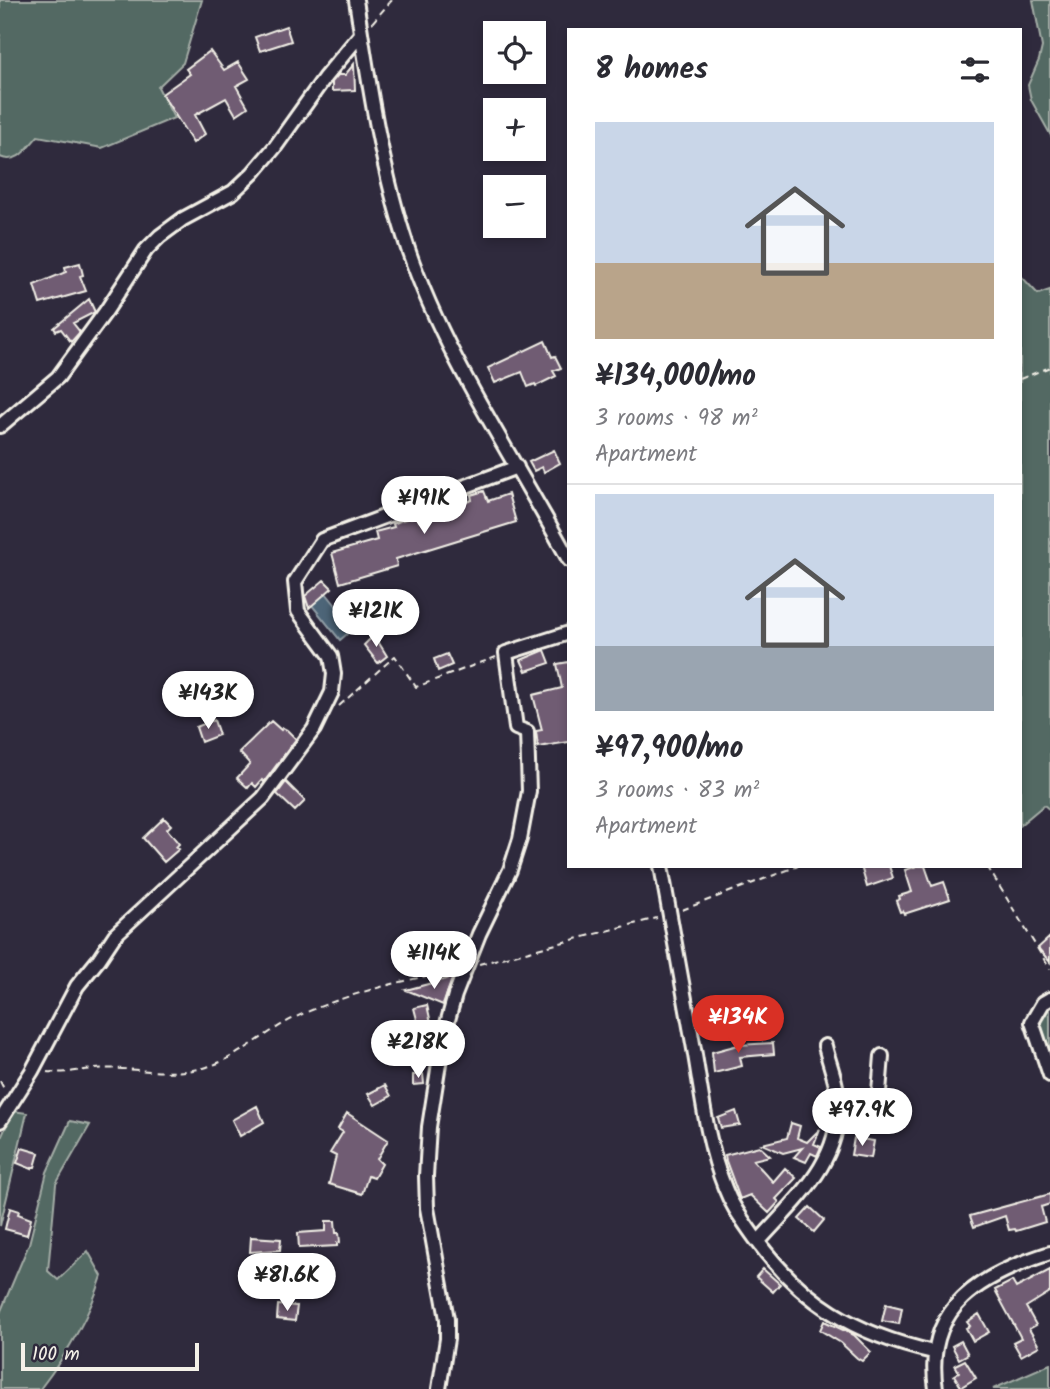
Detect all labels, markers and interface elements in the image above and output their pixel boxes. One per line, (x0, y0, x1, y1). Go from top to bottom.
map controls (483, 21, 546, 238)
button: locate (483, 21, 546, 84)
text: 8 homes (595, 46, 708, 94)
icon: filters (956, 51, 994, 89)
button: + (483, 98, 546, 161)
icon: home (732, 168, 858, 294)
button: − (483, 175, 546, 238)
text: ¥134,000/mo (595, 353, 756, 401)
text: 3 rooms · 98 m² (595, 401, 758, 437)
text: Apartment (595, 437, 697, 473)
pin: ¥191K (375, 476, 473, 536)
text: ¥191K (397, 481, 451, 517)
icon: home (732, 540, 858, 666)
pin: ¥121K (327, 590, 425, 649)
text: ¥121K (348, 594, 404, 630)
pin: ¥143K (159, 672, 257, 731)
text: ¥143K (178, 676, 238, 712)
text: ¥97,900/mo (595, 725, 743, 773)
text: 3 rooms · 83 m² (595, 773, 759, 809)
text: Apartment (595, 809, 697, 845)
pin: ¥114K (385, 932, 483, 991)
text: ¥114K (407, 936, 461, 972)
pin: ¥134K (689, 996, 787, 1055)
text: ¥134K (708, 1000, 768, 1036)
pin: ¥218K (369, 1020, 467, 1080)
text: ¥218K (387, 1025, 449, 1061)
pin: ¥97.9K (805, 1088, 919, 1148)
text: ¥97.9K (828, 1093, 896, 1129)
pin: ¥81.6K (230, 1254, 344, 1313)
text: ¥81.6K (254, 1258, 320, 1294)
scale bar (21, 1340, 200, 1372)
text: 100 m (32, 1340, 80, 1370)

